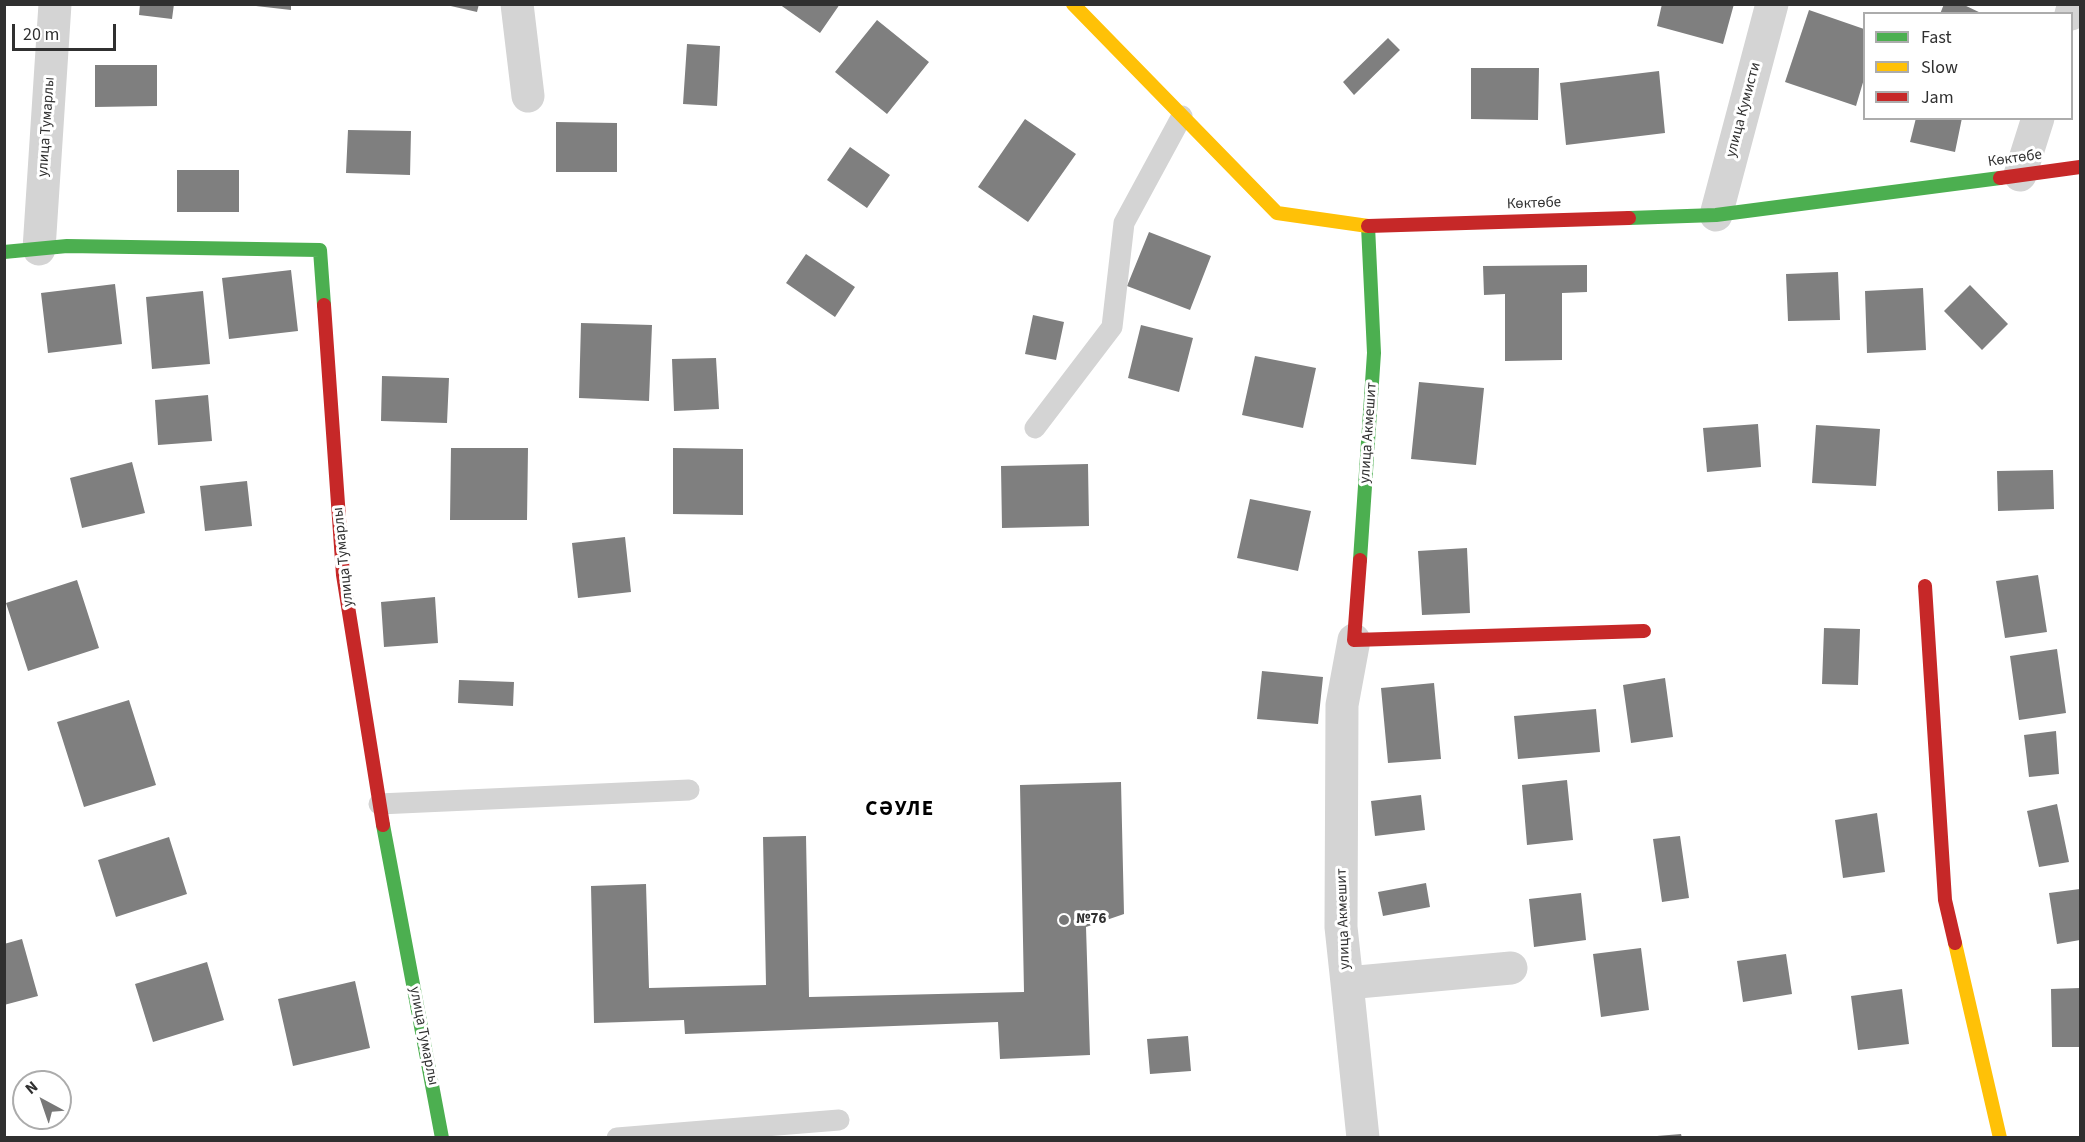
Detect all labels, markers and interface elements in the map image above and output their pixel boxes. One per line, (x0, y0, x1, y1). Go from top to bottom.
scale bar (15, 12, 118, 50)
legend (1863, 12, 2073, 120)
text: 20 m (23, 22, 59, 47)
text: Fast (1921, 25, 1952, 50)
text: Slow (1921, 55, 1958, 80)
street label: улица Кумисти (1723, 60, 1765, 160)
street label: улица Тумарлы (35, 76, 59, 178)
text: Jam (1921, 85, 1954, 110)
street label: Көктөбе (1987, 146, 2043, 172)
street label: Көктөбе (1507, 194, 1561, 214)
street label: улица Акмешит (1356, 382, 1382, 484)
street label: улица Тумарлы (330, 506, 358, 608)
district label: СӘУЛЕ (865, 797, 935, 823)
street label: улица Акмешит (1333, 868, 1355, 970)
place label: №76 (1076, 911, 1106, 929)
marker: №76 (1057, 913, 1071, 927)
street label: улица Тумарлы (405, 985, 441, 1087)
north arrow (12, 1070, 72, 1130)
text: N (21, 1076, 43, 1100)

